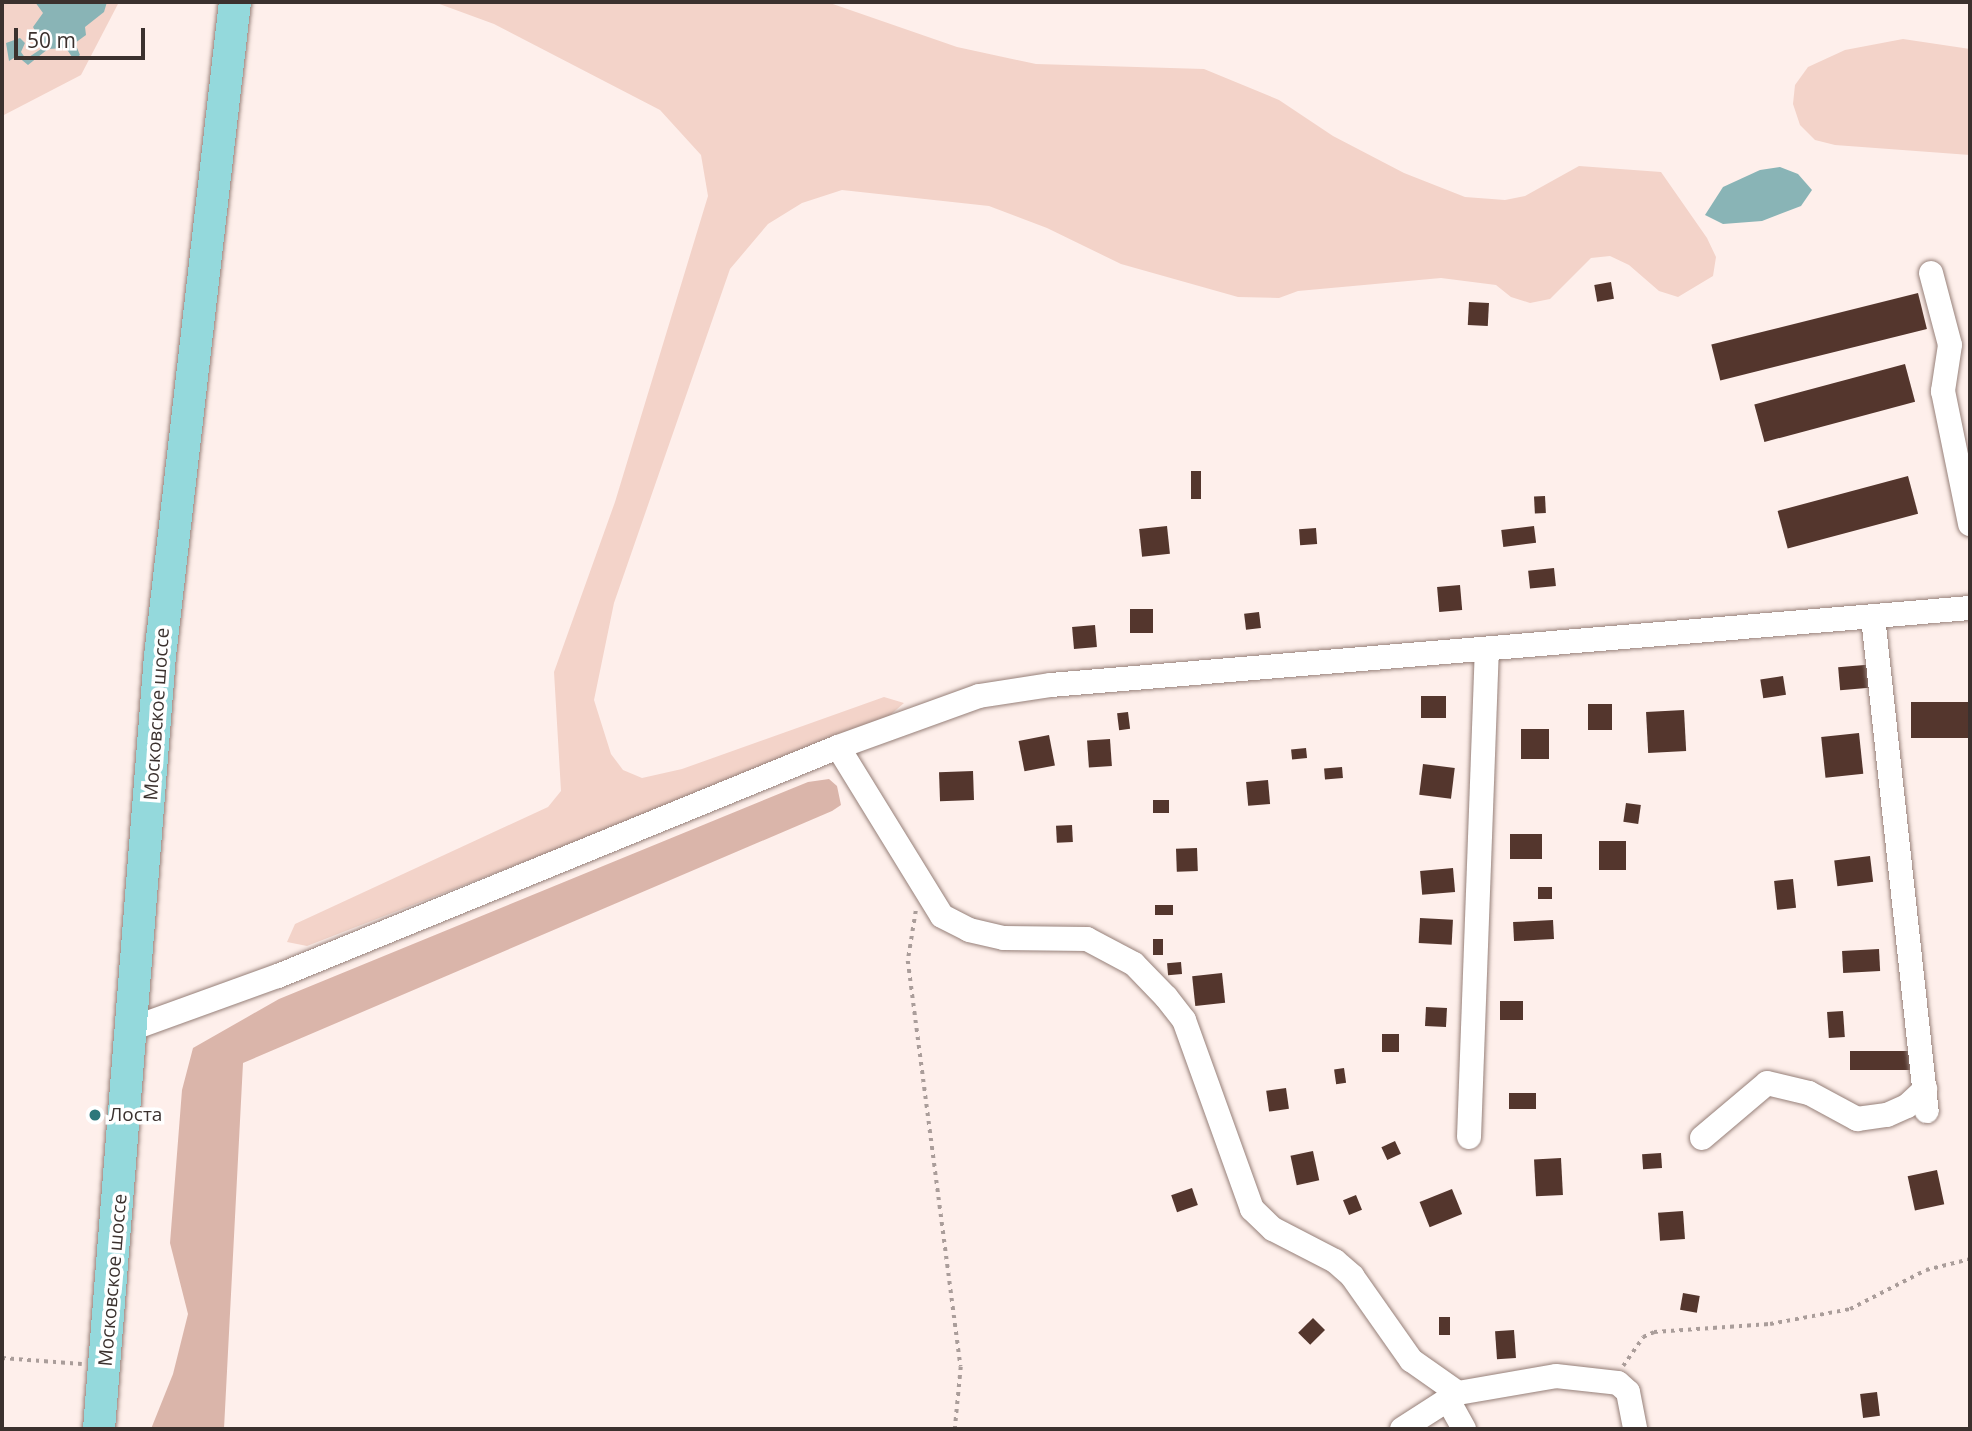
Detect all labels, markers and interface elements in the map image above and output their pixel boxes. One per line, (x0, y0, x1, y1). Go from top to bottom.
scale bar (18, 14, 149, 58)
text: 50 m (27, 26, 76, 54)
street label: Московское шоссе (140, 627, 174, 801)
place label: Лоста (109, 1104, 162, 1126)
marker: Лоста (87, 1107, 103, 1123)
street label: Московское шоссе (94, 1193, 132, 1367)

